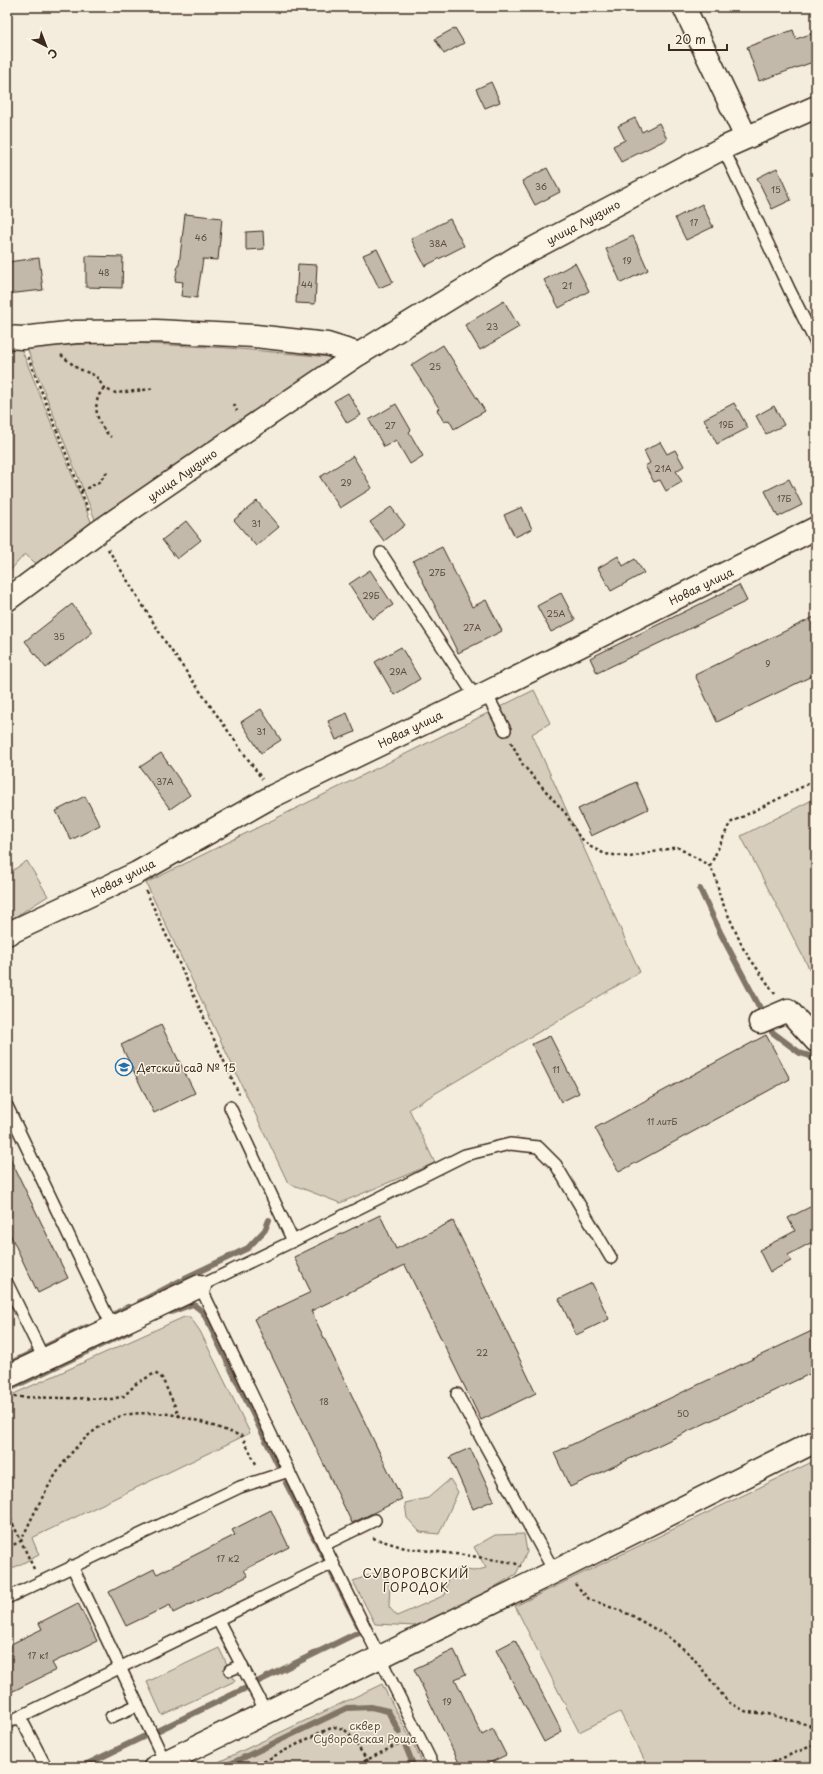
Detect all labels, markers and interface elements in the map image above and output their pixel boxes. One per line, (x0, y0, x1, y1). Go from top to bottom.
north arrow (26, 26, 66, 66)
scale bar (669, 26, 727, 52)
text: 20 m (675, 30, 706, 48)
text: С (44, 45, 62, 63)
house number: 36 (535, 179, 547, 193)
house number: 15 (771, 182, 781, 196)
street label: улица Луизино (543, 195, 623, 249)
house number: 17 (690, 215, 699, 229)
house number: 46 (195, 230, 207, 244)
house number: 38А (429, 236, 447, 250)
house number: 19 (622, 253, 632, 267)
house number: 48 (98, 265, 110, 279)
house number: 44 (301, 277, 313, 291)
house number: 21 (562, 278, 572, 292)
house number: 23 (486, 319, 498, 333)
house number: 25 (429, 359, 441, 373)
house number: 19Б (718, 417, 734, 431)
house number: 27 (384, 418, 396, 432)
street label: улица Луизино (144, 445, 220, 505)
house number: 21А (654, 461, 672, 475)
house number: 29 (340, 475, 352, 489)
house number: 17Б (777, 491, 791, 505)
house number: 31 (251, 516, 261, 530)
street label: Новая улица (666, 563, 736, 609)
house number: 27Б (428, 565, 446, 579)
house number: 29Б (362, 588, 380, 602)
house number: 25А (547, 606, 566, 620)
house number: 27А (463, 620, 481, 634)
house number: 35 (53, 629, 65, 643)
house number: 9 (765, 656, 771, 670)
house number: 29А (389, 664, 407, 678)
street label: Новая улица (375, 706, 445, 752)
house number: 31 (256, 724, 266, 738)
house number: 37А (156, 774, 174, 788)
street label: Новая улица (88, 854, 158, 901)
school or university icon: Детский сад № 15 (114, 1057, 134, 1077)
place label: Детский сад № 15 (136, 1059, 236, 1076)
house number: 11 (552, 1062, 560, 1076)
house number: 11 литБ (647, 1114, 677, 1128)
house number: 22 (476, 1345, 488, 1359)
house number: 18 (319, 1394, 329, 1408)
house number: 50 (677, 1406, 690, 1420)
house number: 17 к2 (216, 1551, 240, 1565)
district label: СУВОРОВСКИЙ ГОРОДОК (362, 1564, 470, 1596)
house number: 17 к1 (27, 1648, 49, 1662)
house number: 19 (442, 1694, 452, 1708)
park label: сквер Суворовская Роща (313, 1717, 417, 1747)

